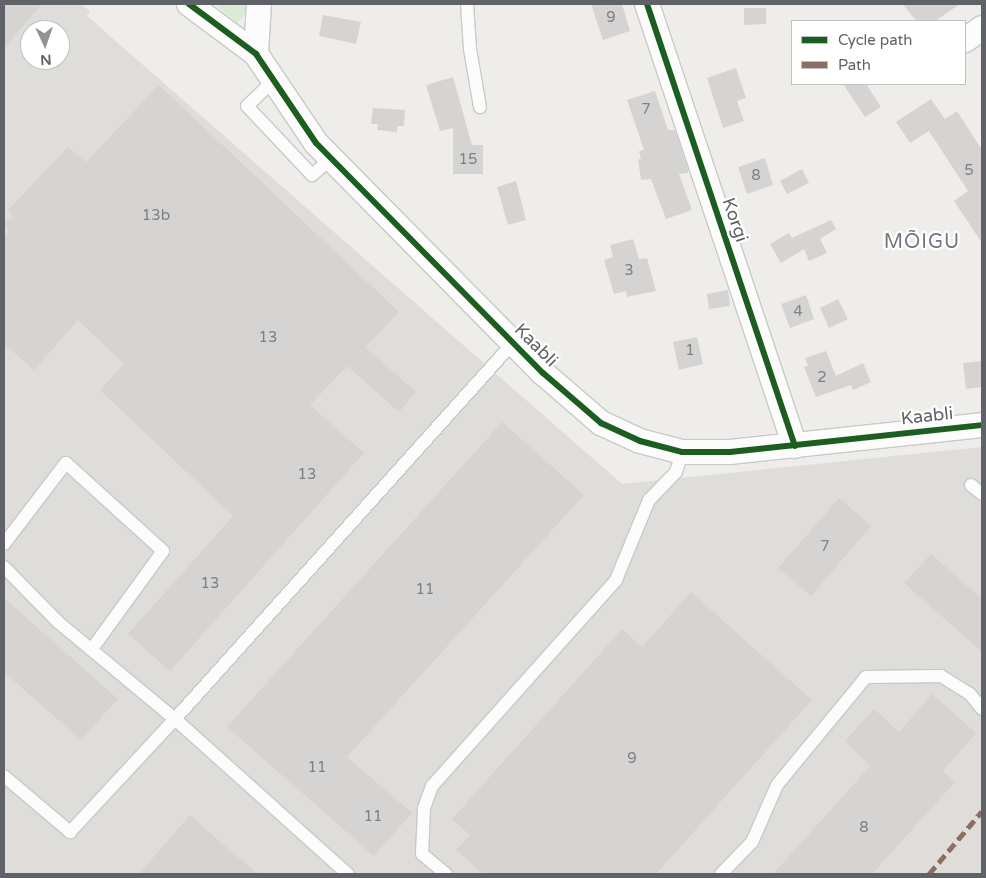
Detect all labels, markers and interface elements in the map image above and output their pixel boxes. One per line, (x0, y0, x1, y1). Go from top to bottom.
house number: 9 (606, 9, 616, 27)
north arrow (20, 20, 70, 70)
legend (791, 20, 966, 85)
text: Cycle path (838, 31, 912, 49)
text: N (40, 51, 52, 68)
text: Path (838, 56, 871, 74)
house number: 7 (641, 101, 651, 119)
house number: 15 (459, 151, 477, 169)
house number: 5 (964, 162, 974, 180)
house number: 8 (751, 167, 761, 185)
street label: Korgi (717, 195, 753, 245)
house number: 13b (142, 207, 170, 225)
district label: MÕIGU (883, 230, 961, 254)
house number: 3 (624, 262, 634, 280)
house number: 4 (793, 303, 803, 321)
street label: Kaabli (510, 319, 562, 371)
house number: 13 (259, 329, 277, 347)
house number: 1 (685, 342, 695, 360)
house number: 2 (817, 369, 827, 387)
street label: Kaabli (900, 403, 954, 429)
house number: 13 (298, 466, 316, 484)
house number: 7 (820, 538, 830, 556)
house number: 13 (201, 575, 219, 593)
house number: 11 (416, 581, 434, 599)
house number: 9 (627, 750, 637, 768)
house number: 11 (308, 759, 326, 777)
house number: 11 (364, 808, 382, 826)
house number: 8 (859, 819, 869, 837)

